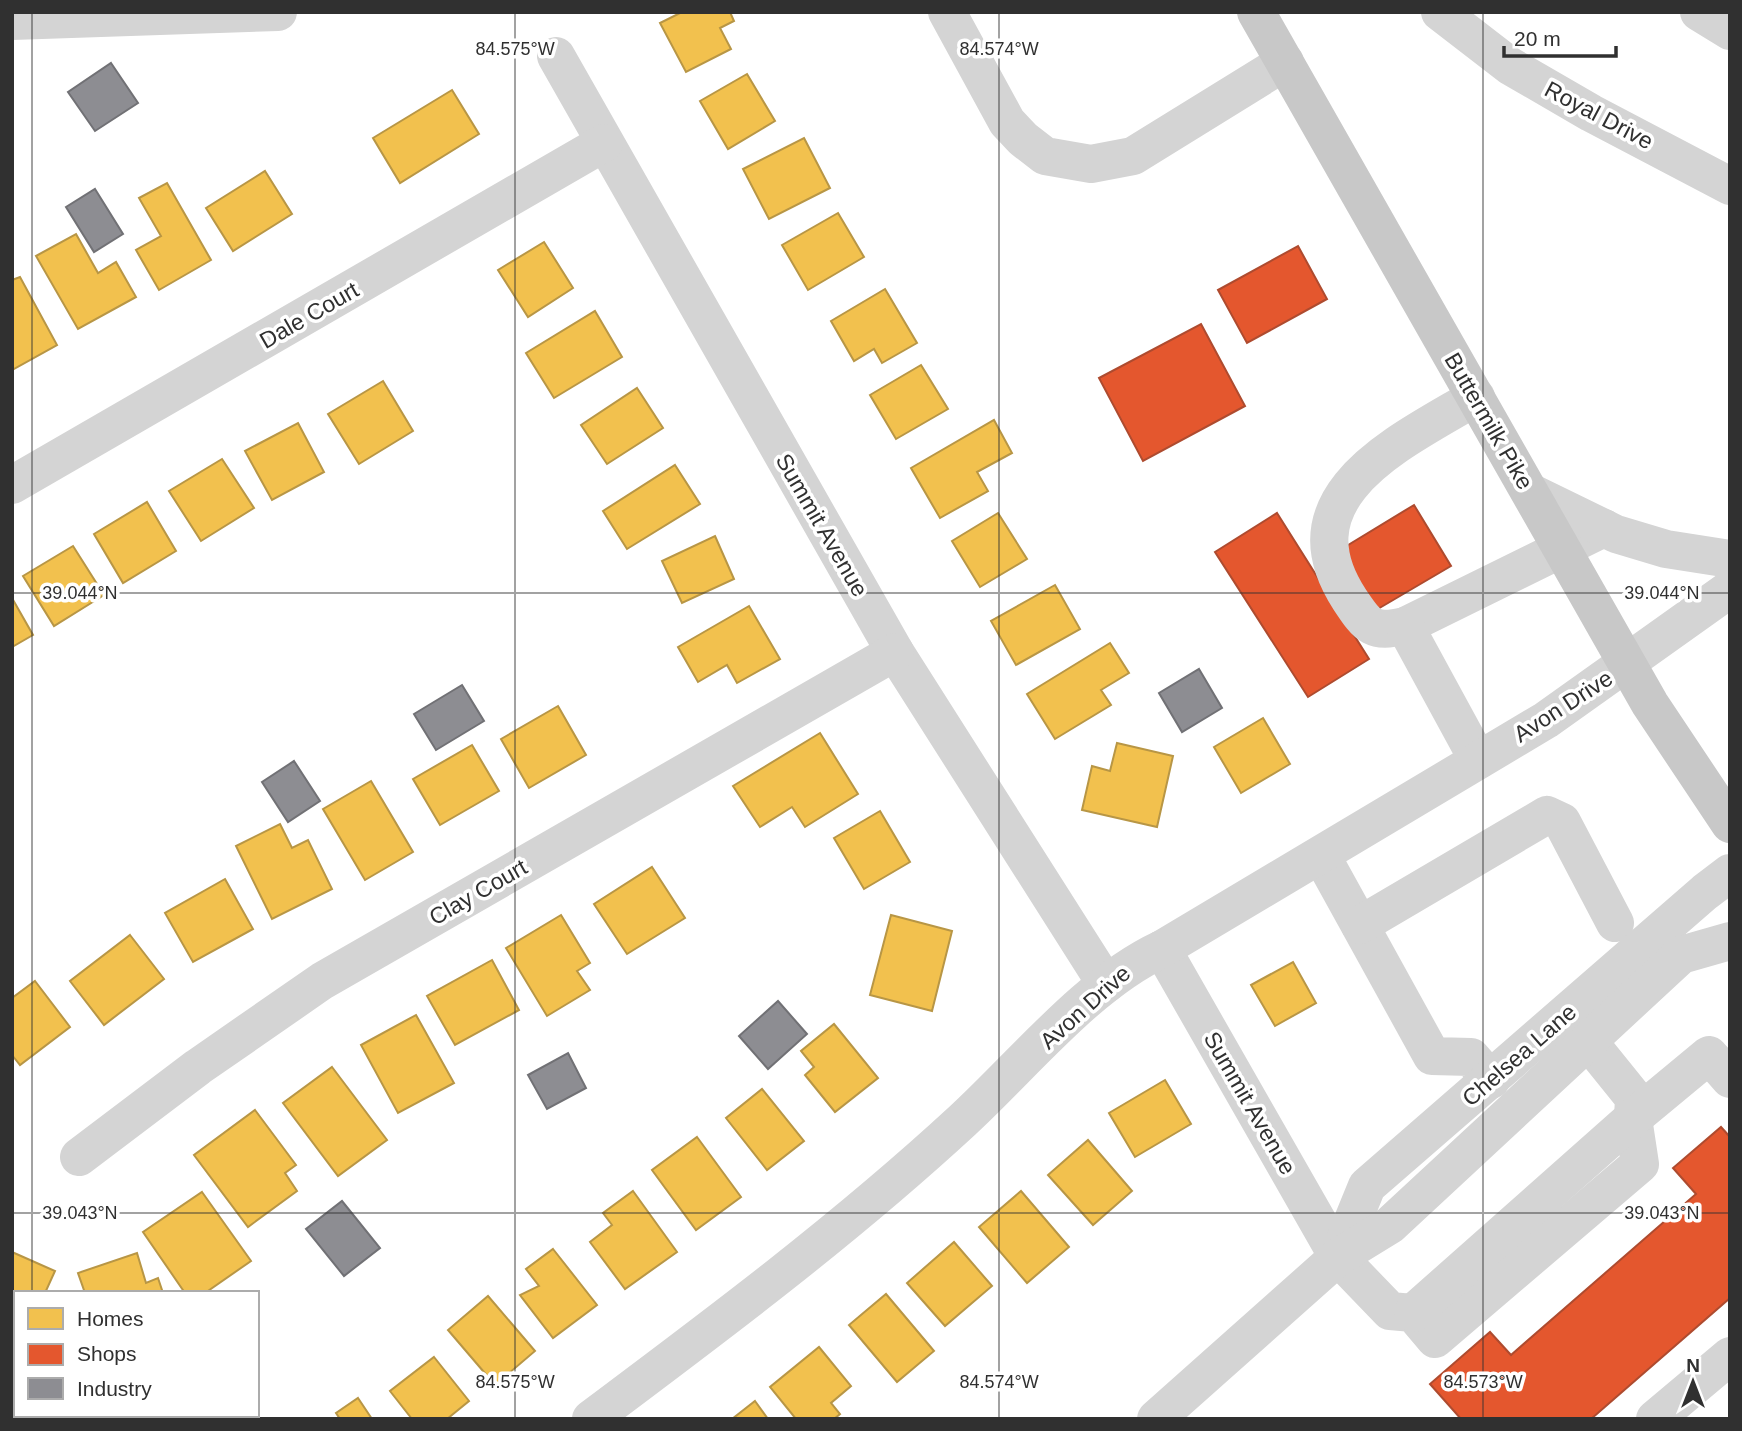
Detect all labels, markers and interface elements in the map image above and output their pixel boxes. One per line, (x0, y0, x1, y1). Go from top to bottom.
scale bar (1504, 14, 1616, 58)
text: 20 m (1514, 27, 1561, 50)
text: 84.575°W (475, 39, 555, 59)
text: 84.574°W (959, 39, 1039, 59)
street label: Royal Drive (1540, 76, 1658, 154)
street label: Dale Court (255, 276, 364, 354)
street label: Buttermilk Pike (1439, 348, 1539, 494)
street label: Summit Avenue (771, 449, 873, 601)
text: 39.044°N (42, 583, 118, 603)
text: 39.044°N (1624, 583, 1700, 603)
street label: Avon Drive (1509, 665, 1617, 747)
street label: Clay Court (424, 853, 532, 930)
street label: Avon Drive (1035, 960, 1135, 1054)
street label: Chelsea Lane (1457, 999, 1581, 1111)
street label: Summit Avenue (1199, 1027, 1301, 1179)
text: 39.043°N (42, 1203, 118, 1223)
text: 39.043°N (1624, 1203, 1700, 1223)
legend (14, 1291, 259, 1417)
text: Homes (77, 1307, 144, 1330)
text: Shops (77, 1342, 137, 1365)
north arrow (1658, 1347, 1728, 1417)
text: N (1686, 1355, 1700, 1376)
text: 84.575°W (475, 1372, 555, 1392)
text: 84.574°W (959, 1372, 1039, 1392)
text: 84.573°W (1443, 1372, 1523, 1392)
text: Industry (77, 1377, 152, 1400)

